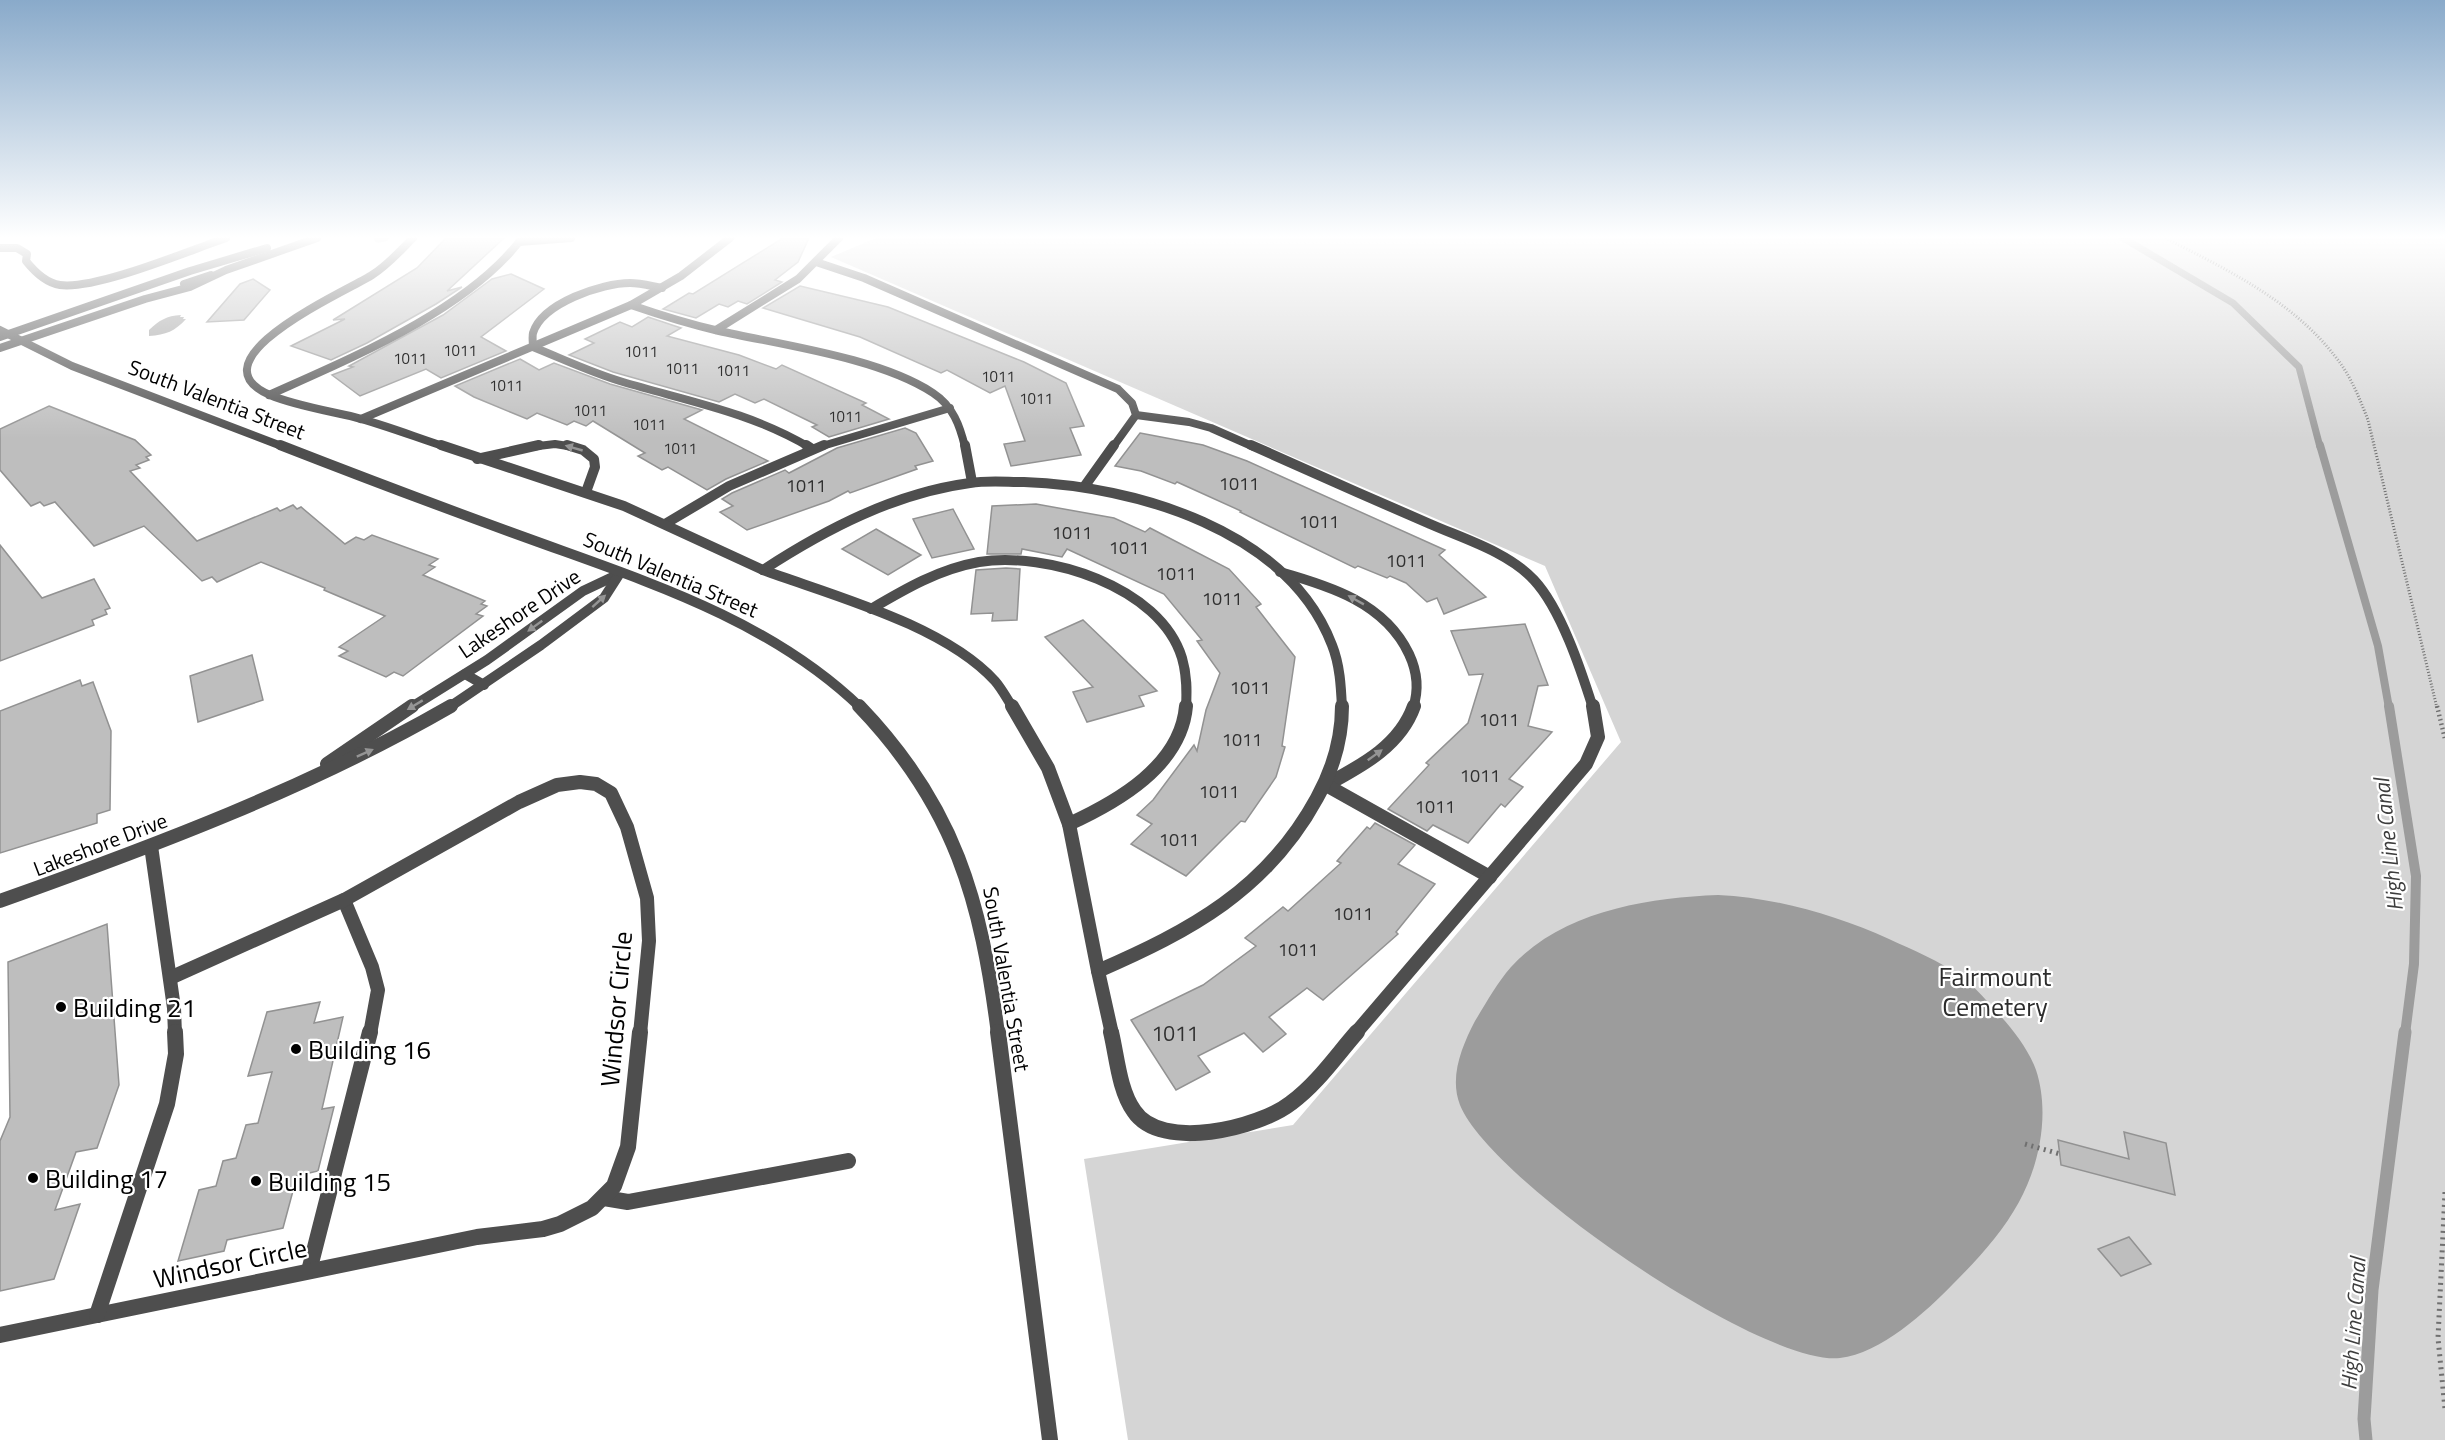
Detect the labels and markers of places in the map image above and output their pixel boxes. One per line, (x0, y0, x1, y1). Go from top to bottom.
place label: Building 21 (73, 988, 196, 1027)
marker: Building 21 (54, 1000, 68, 1014)
place label: Building 16 (308, 1030, 431, 1069)
marker: Building 16 (289, 1042, 303, 1056)
place label: Building 17 (45, 1159, 168, 1198)
place label: Building 15 (268, 1162, 391, 1201)
marker: Building 17 (26, 1171, 40, 1185)
marker: Building 15 (249, 1174, 263, 1188)

